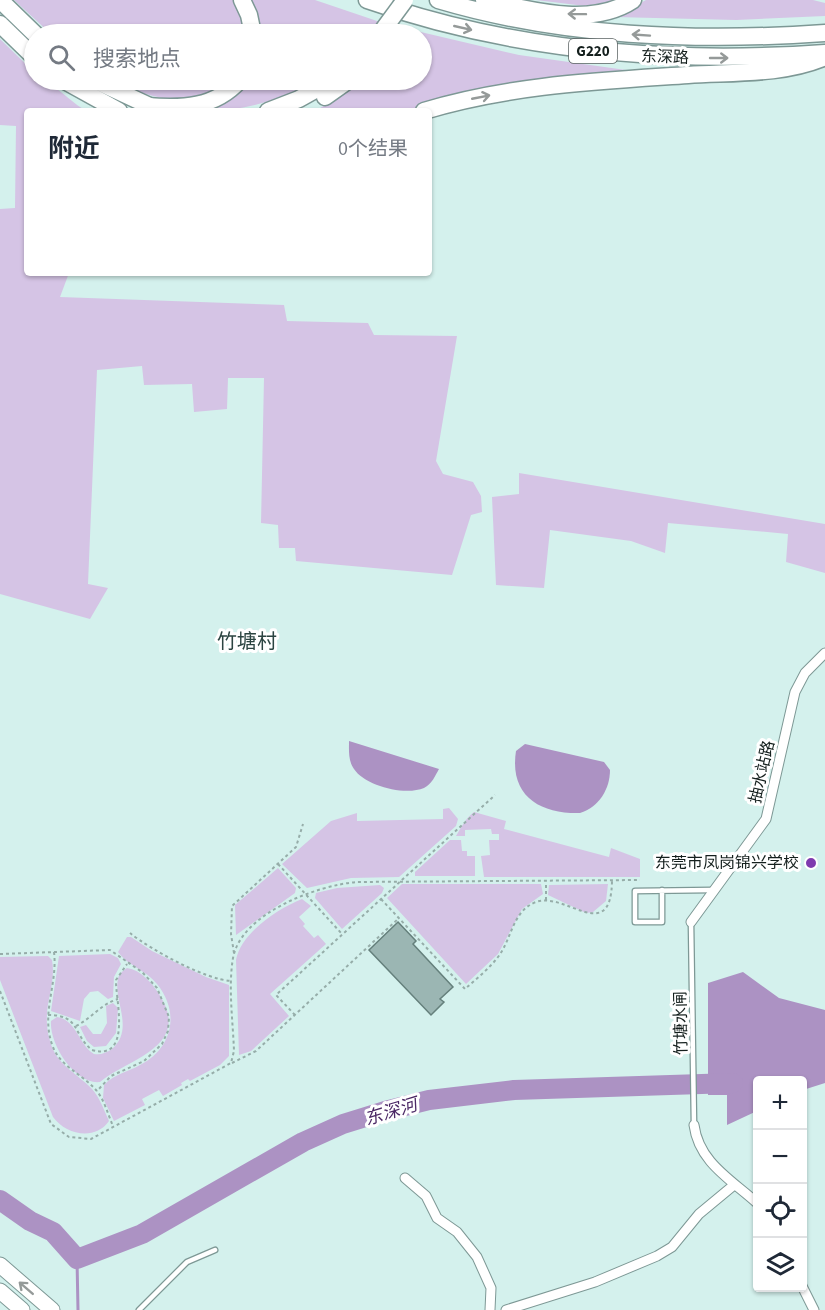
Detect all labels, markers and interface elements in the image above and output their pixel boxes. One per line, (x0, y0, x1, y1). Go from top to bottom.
one-way arrow (567, 8, 587, 20)
one-way arrow (453, 22, 472, 34)
search box (24, 24, 432, 90)
one-way arrow (631, 29, 651, 40)
road number: G220 (569, 39, 617, 63)
icon: search (45, 41, 78, 74)
text: 搜索地点 (93, 43, 181, 75)
street label: 东深路 (641, 45, 689, 69)
one-way arrow (708, 52, 728, 64)
one-way arrow (471, 91, 490, 102)
text: 附近 (48, 130, 100, 167)
text: 0个结果 (338, 135, 408, 163)
district label: 竹塘村 (217, 628, 277, 656)
street label: 抽水站路 (744, 738, 780, 806)
place label: 东莞市凤岗锦兴学校 (655, 852, 799, 874)
marker: 东莞市凤岗锦兴学校 (804, 856, 818, 870)
street label: 竹塘水闸 (669, 991, 693, 1055)
map controls (753, 1076, 807, 1292)
button: + (753, 1076, 807, 1130)
water label: 东深河 (362, 1091, 423, 1132)
button: − (753, 1130, 807, 1184)
button: locate (753, 1184, 807, 1238)
button: layers (753, 1238, 807, 1292)
one-way arrow (19, 1281, 34, 1295)

